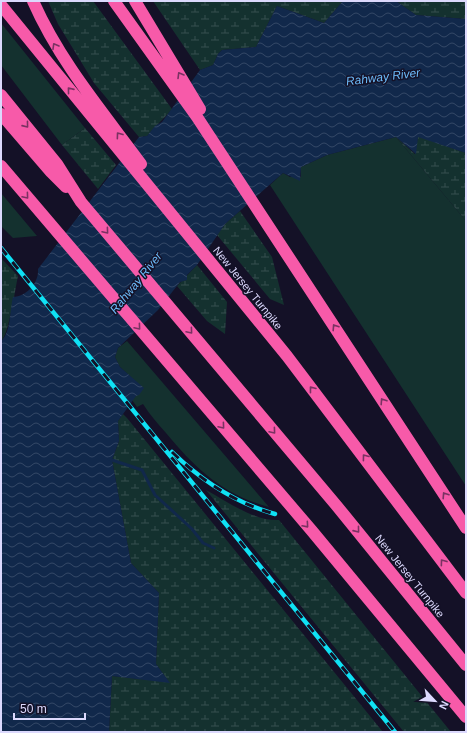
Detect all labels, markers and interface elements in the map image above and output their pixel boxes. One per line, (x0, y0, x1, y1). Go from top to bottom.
one-way arrow (53, 43, 60, 50)
water label: Rahway River (345, 65, 422, 88)
one-way arrow (177, 72, 184, 79)
one-way arrow (68, 87, 75, 94)
one-way arrow (21, 121, 28, 128)
one-way arrow (117, 133, 124, 140)
one-way arrow (22, 191, 29, 198)
one-way arrow (102, 227, 109, 234)
street label: New Jersey Turnpike (211, 244, 285, 332)
water label: Rahway River (107, 249, 166, 316)
one-way arrow (133, 322, 140, 329)
one-way arrow (333, 324, 340, 331)
one-way arrow (185, 326, 192, 334)
one-way arrow (310, 387, 317, 394)
one-way arrow (381, 398, 388, 405)
one-way arrow (217, 421, 224, 428)
one-way arrow (269, 426, 276, 433)
one-way arrow (363, 455, 370, 462)
one-way arrow (442, 492, 450, 499)
one-way arrow (302, 520, 309, 527)
one-way arrow (352, 526, 359, 533)
street label: New Jersey Turnpike (373, 532, 447, 620)
one-way arrow (441, 559, 448, 566)
north arrow (415, 681, 455, 721)
scale bar (14, 695, 85, 721)
text: N (437, 699, 451, 712)
text: 50 m (20, 702, 47, 716)

